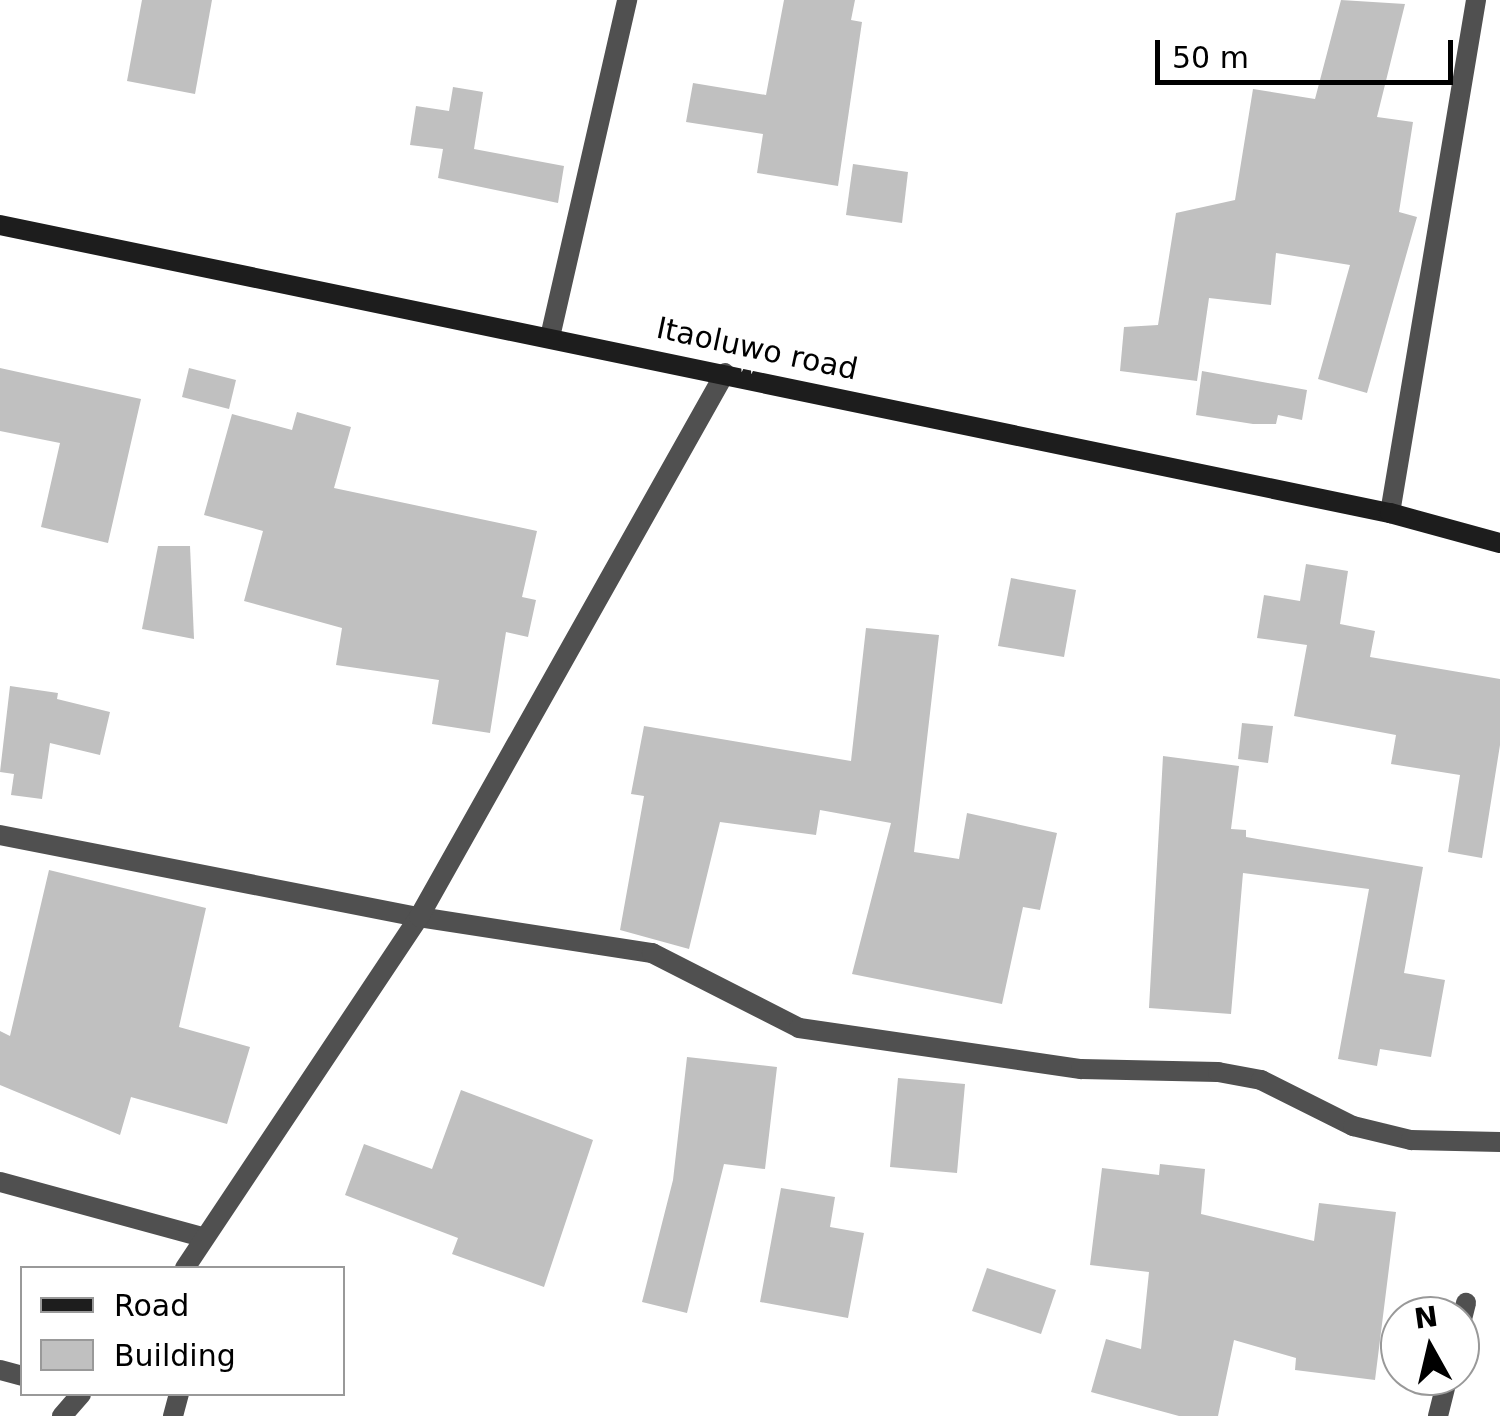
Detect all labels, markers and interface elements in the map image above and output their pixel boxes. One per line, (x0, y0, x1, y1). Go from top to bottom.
scale bar (1160, 20, 1458, 82)
text: 50 m (1172, 40, 1249, 75)
street label: Itaoluwo road (653, 310, 861, 388)
legend (20, 1266, 345, 1396)
text: Road (114, 1288, 189, 1323)
north arrow (1380, 1296, 1480, 1396)
text: N (1412, 1300, 1440, 1336)
text: Building (114, 1338, 236, 1373)

